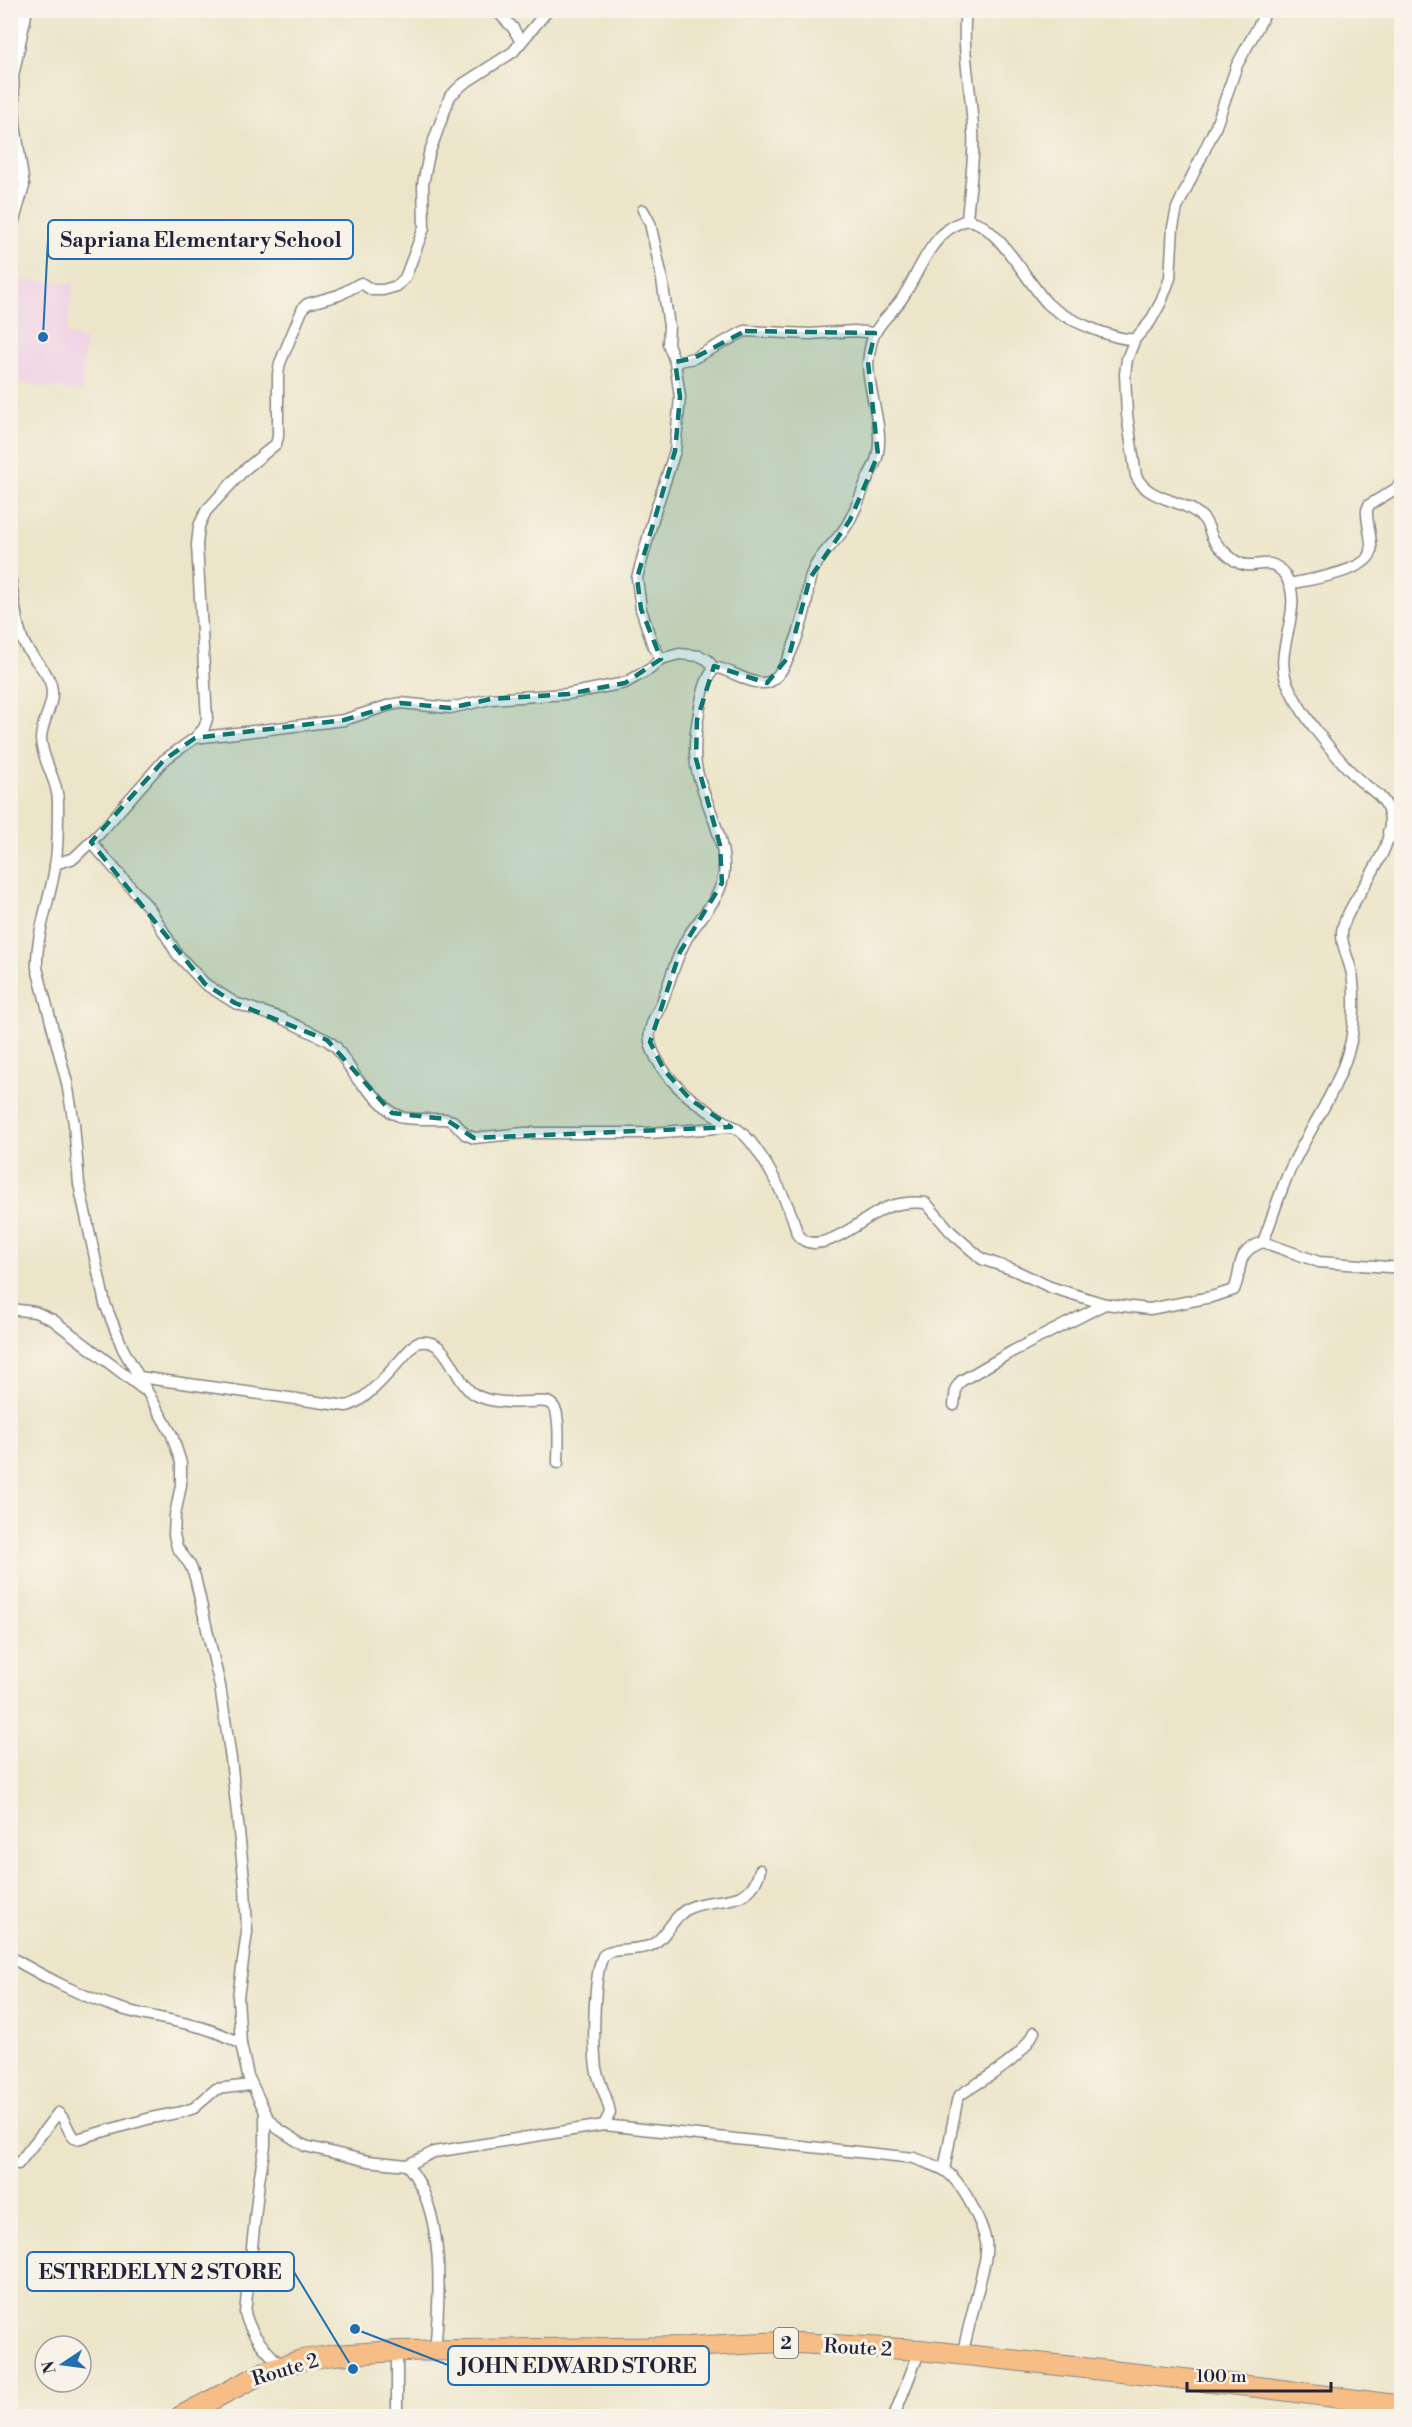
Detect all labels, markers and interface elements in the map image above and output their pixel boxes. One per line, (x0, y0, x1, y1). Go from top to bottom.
callout: Sapriana Elementary School (48, 220, 353, 259)
text: Sapriana Elementary School (60, 228, 342, 254)
callout: ESTREDELYN 2 STORE (27, 2252, 294, 2291)
text: ESTREDELYN 2 STORE (38, 2260, 282, 2286)
road number: 2 (774, 2328, 798, 2358)
north arrow (33, 2334, 93, 2394)
street label: Route 2 (823, 2334, 893, 2363)
callout: JOHN EDWARD STORE (448, 2346, 709, 2385)
street label: Route 2 (249, 2348, 322, 2392)
text: JOHN EDWARD STORE (456, 2354, 697, 2380)
scale bar (1187, 2355, 1331, 2393)
text: N (38, 2358, 61, 2376)
text: 100 m (1196, 2365, 1247, 2388)

